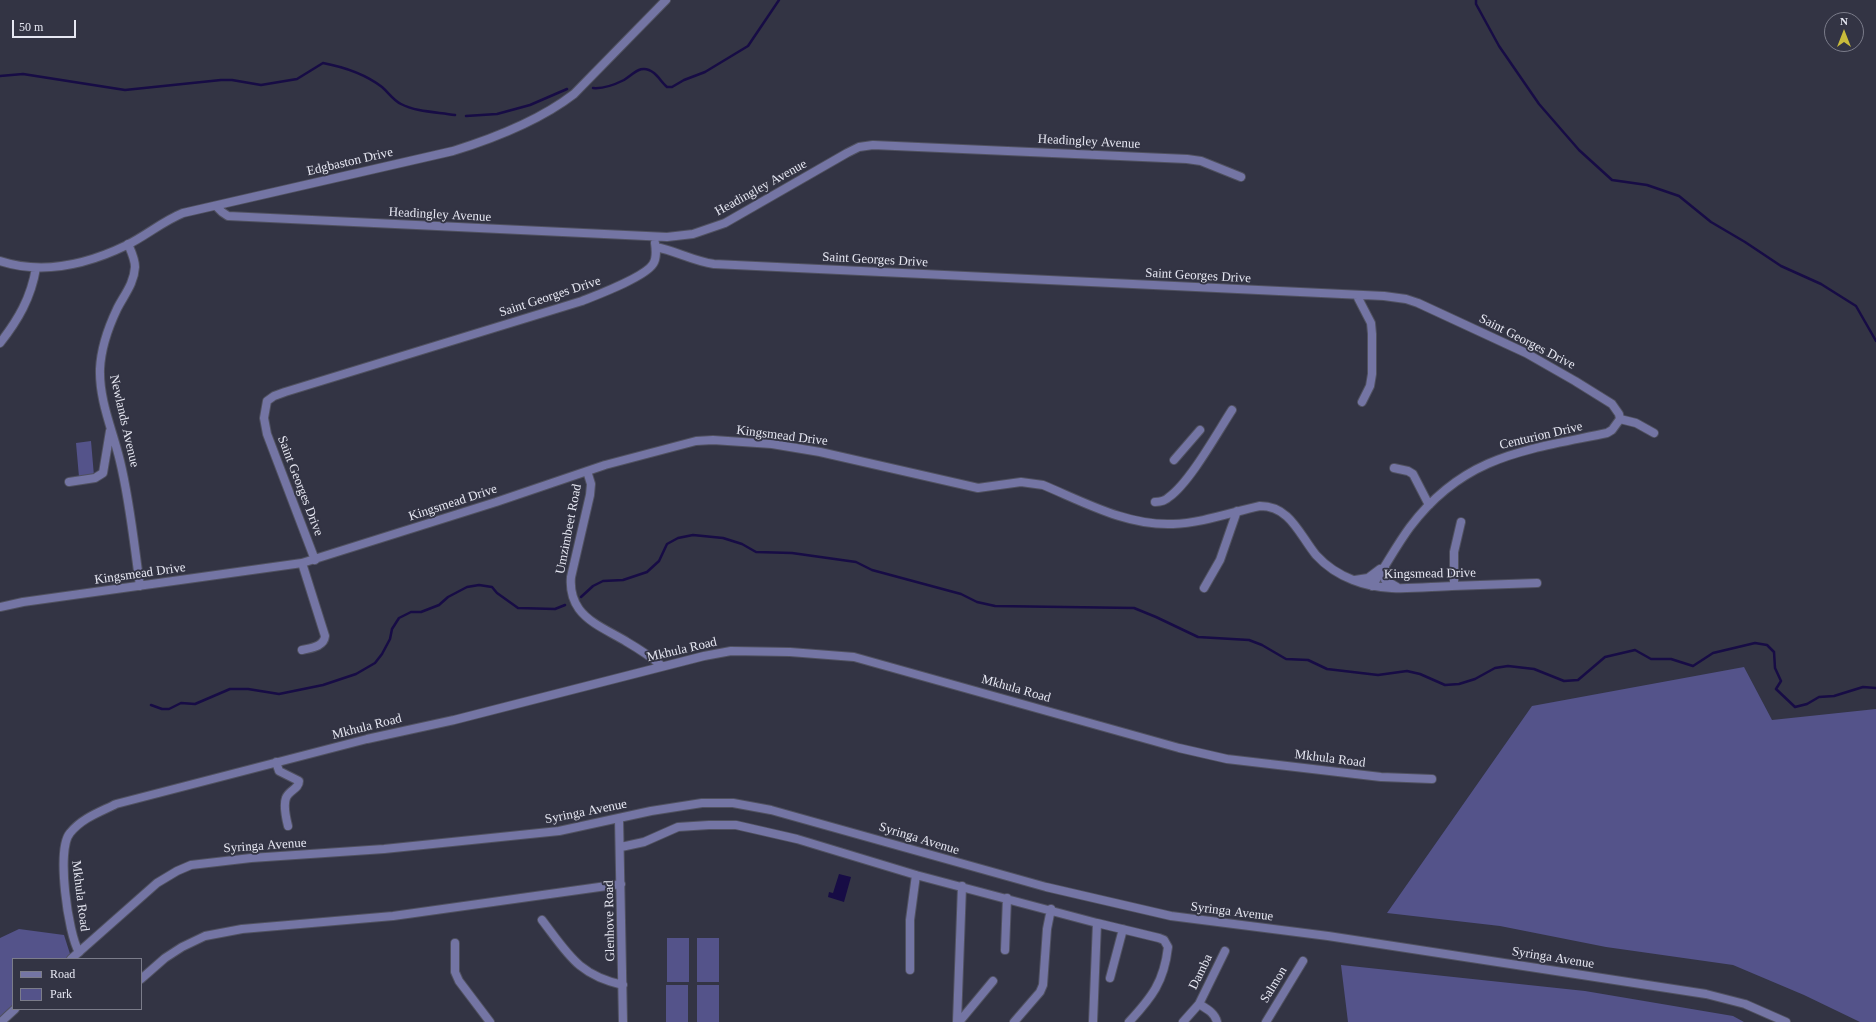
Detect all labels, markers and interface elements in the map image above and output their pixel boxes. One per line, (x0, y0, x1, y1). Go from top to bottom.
scale bar (14, 12, 78, 38)
north arrow (1824, 12, 1864, 52)
text: N (1840, 15, 1848, 27)
text: 50 m (19, 20, 43, 34)
street label: Headingley Avenue (1037, 132, 1141, 152)
street label: Edgbaston Drive (306, 145, 394, 179)
street label: Headingley Avenue (712, 156, 810, 220)
street label: Headingley Avenue (388, 205, 492, 225)
street label: Saint Georges Drive (822, 249, 928, 271)
street label: Saint Georges Drive (1145, 265, 1251, 287)
street label: Saint Georges Drive (497, 273, 603, 321)
street label: Saint Georges Drive (1476, 311, 1578, 373)
street label: Newlands Avenue (106, 373, 142, 469)
street label: Centurion Drive (1498, 419, 1584, 453)
street label: Kingsmead Drive (735, 423, 829, 449)
street label: Saint Georges Drive (274, 434, 326, 538)
street label: Kingsmead Drive (407, 481, 499, 525)
street label: Umzimbeet Road (553, 483, 585, 575)
street label: Kingsmead Drive (93, 560, 187, 588)
street label: Kingsmead Drive (1384, 565, 1476, 583)
street label: Mkhula Road (646, 634, 718, 666)
street label: Mkhula Road (980, 672, 1052, 706)
street label: Mkhula Road (331, 711, 403, 743)
street label: Mkhula Road (1294, 747, 1366, 771)
street label: Syringa Avenue (544, 796, 628, 828)
street label: Syringa Avenue (877, 819, 961, 859)
street label: Syringa Avenue (223, 835, 307, 857)
street label: Mkhula Road (68, 860, 92, 932)
street label: Glenhove Road (601, 880, 619, 962)
street label: Syringa Avenue (1190, 899, 1274, 925)
street label: Syringa Avenue (1511, 944, 1595, 972)
street label: Damba (1186, 952, 1216, 992)
legend (12, 958, 142, 1010)
street label: Salmon (1257, 964, 1291, 1006)
text: Road (50, 967, 75, 981)
text: Park (50, 987, 72, 1001)

